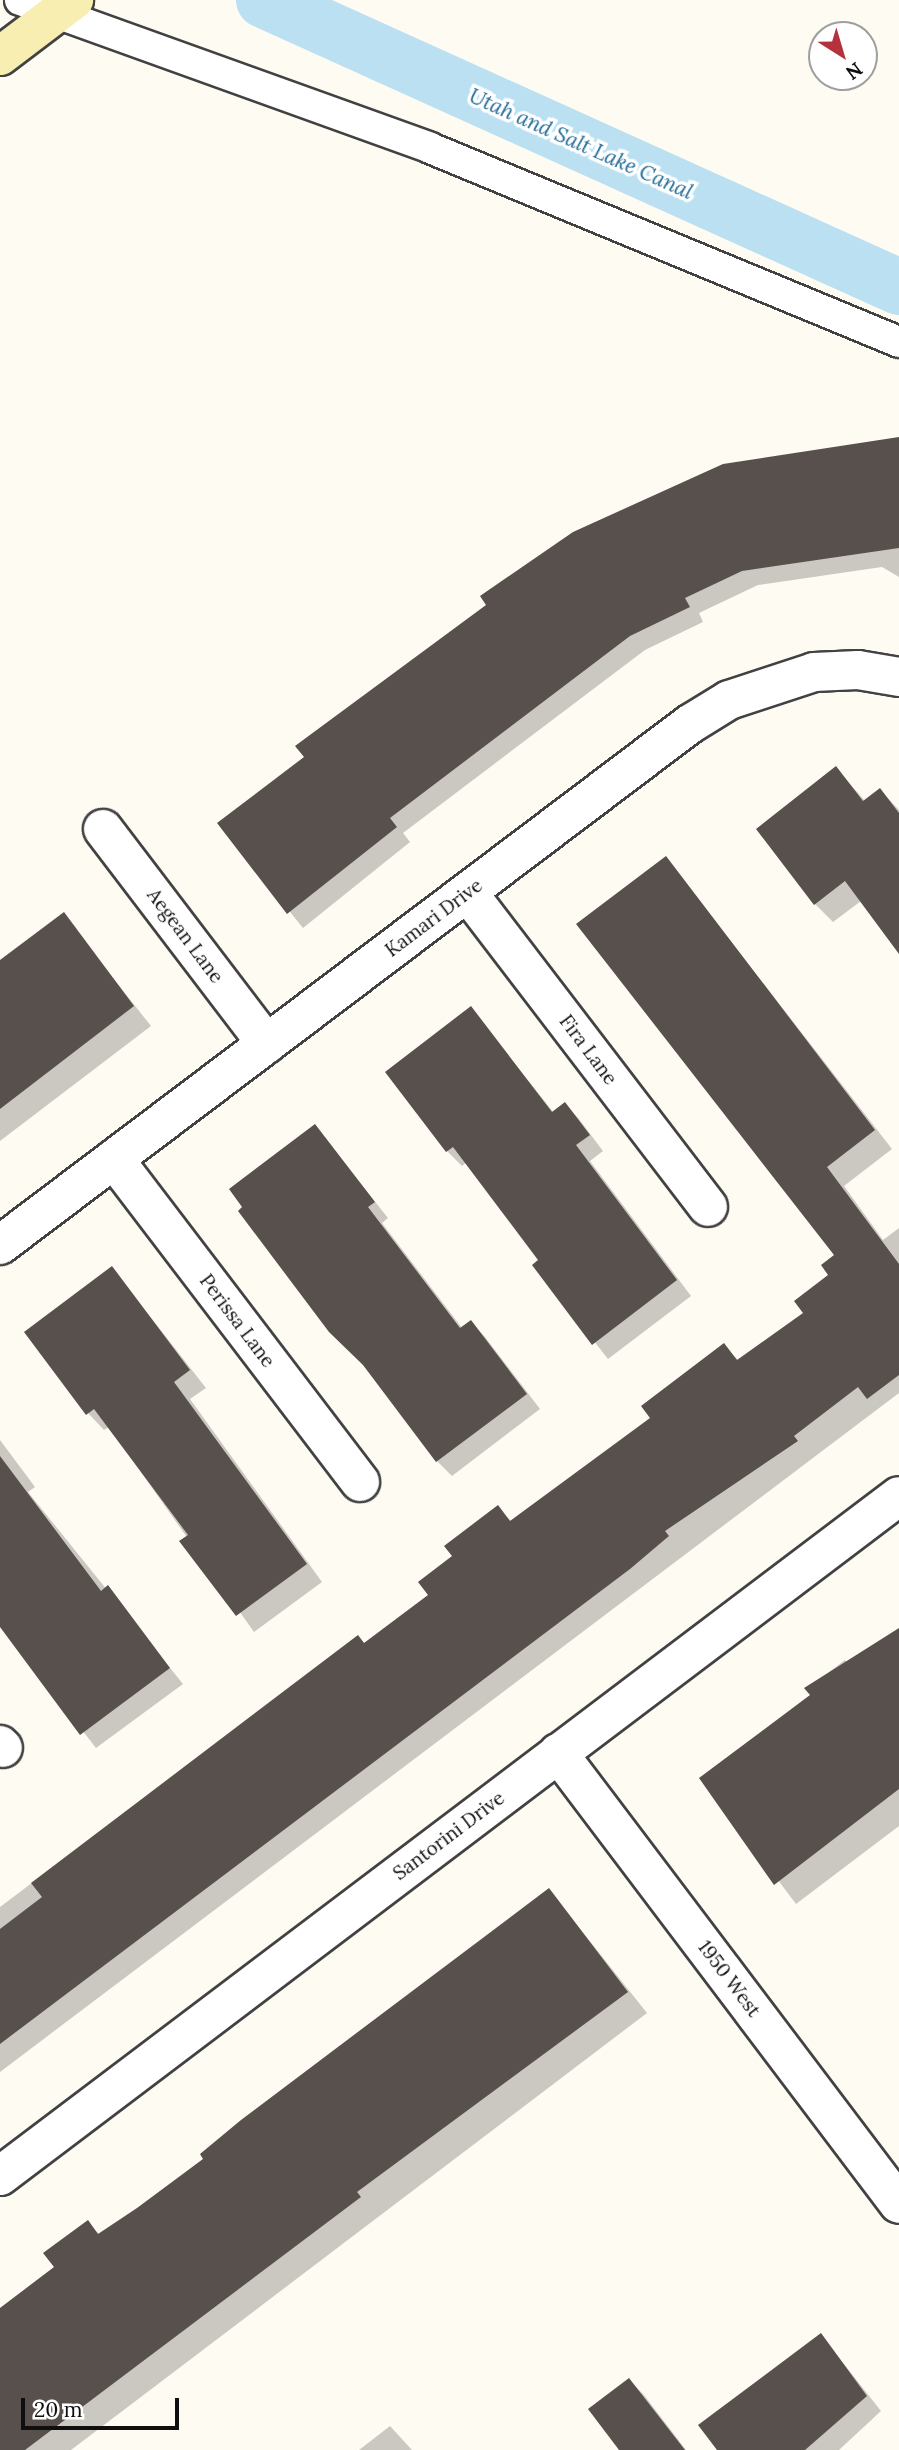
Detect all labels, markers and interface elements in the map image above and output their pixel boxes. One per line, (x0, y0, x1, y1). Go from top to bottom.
north arrow (808, 21, 878, 91)
text: N (841, 57, 868, 85)
water label: Utah and Salt Lake Canal (465, 83, 697, 205)
street label: Kamari Drive (381, 874, 487, 962)
street label: Aegean Lane (142, 884, 228, 988)
street label: Fira Lane (554, 1011, 622, 1089)
street label: Perissa Lane (195, 1270, 279, 1372)
street label: Santorini Drive (389, 1787, 509, 1885)
street label: 1950 West (693, 1936, 765, 2022)
scale bar (24, 2384, 182, 2428)
text: 20 m (34, 2396, 83, 2423)

